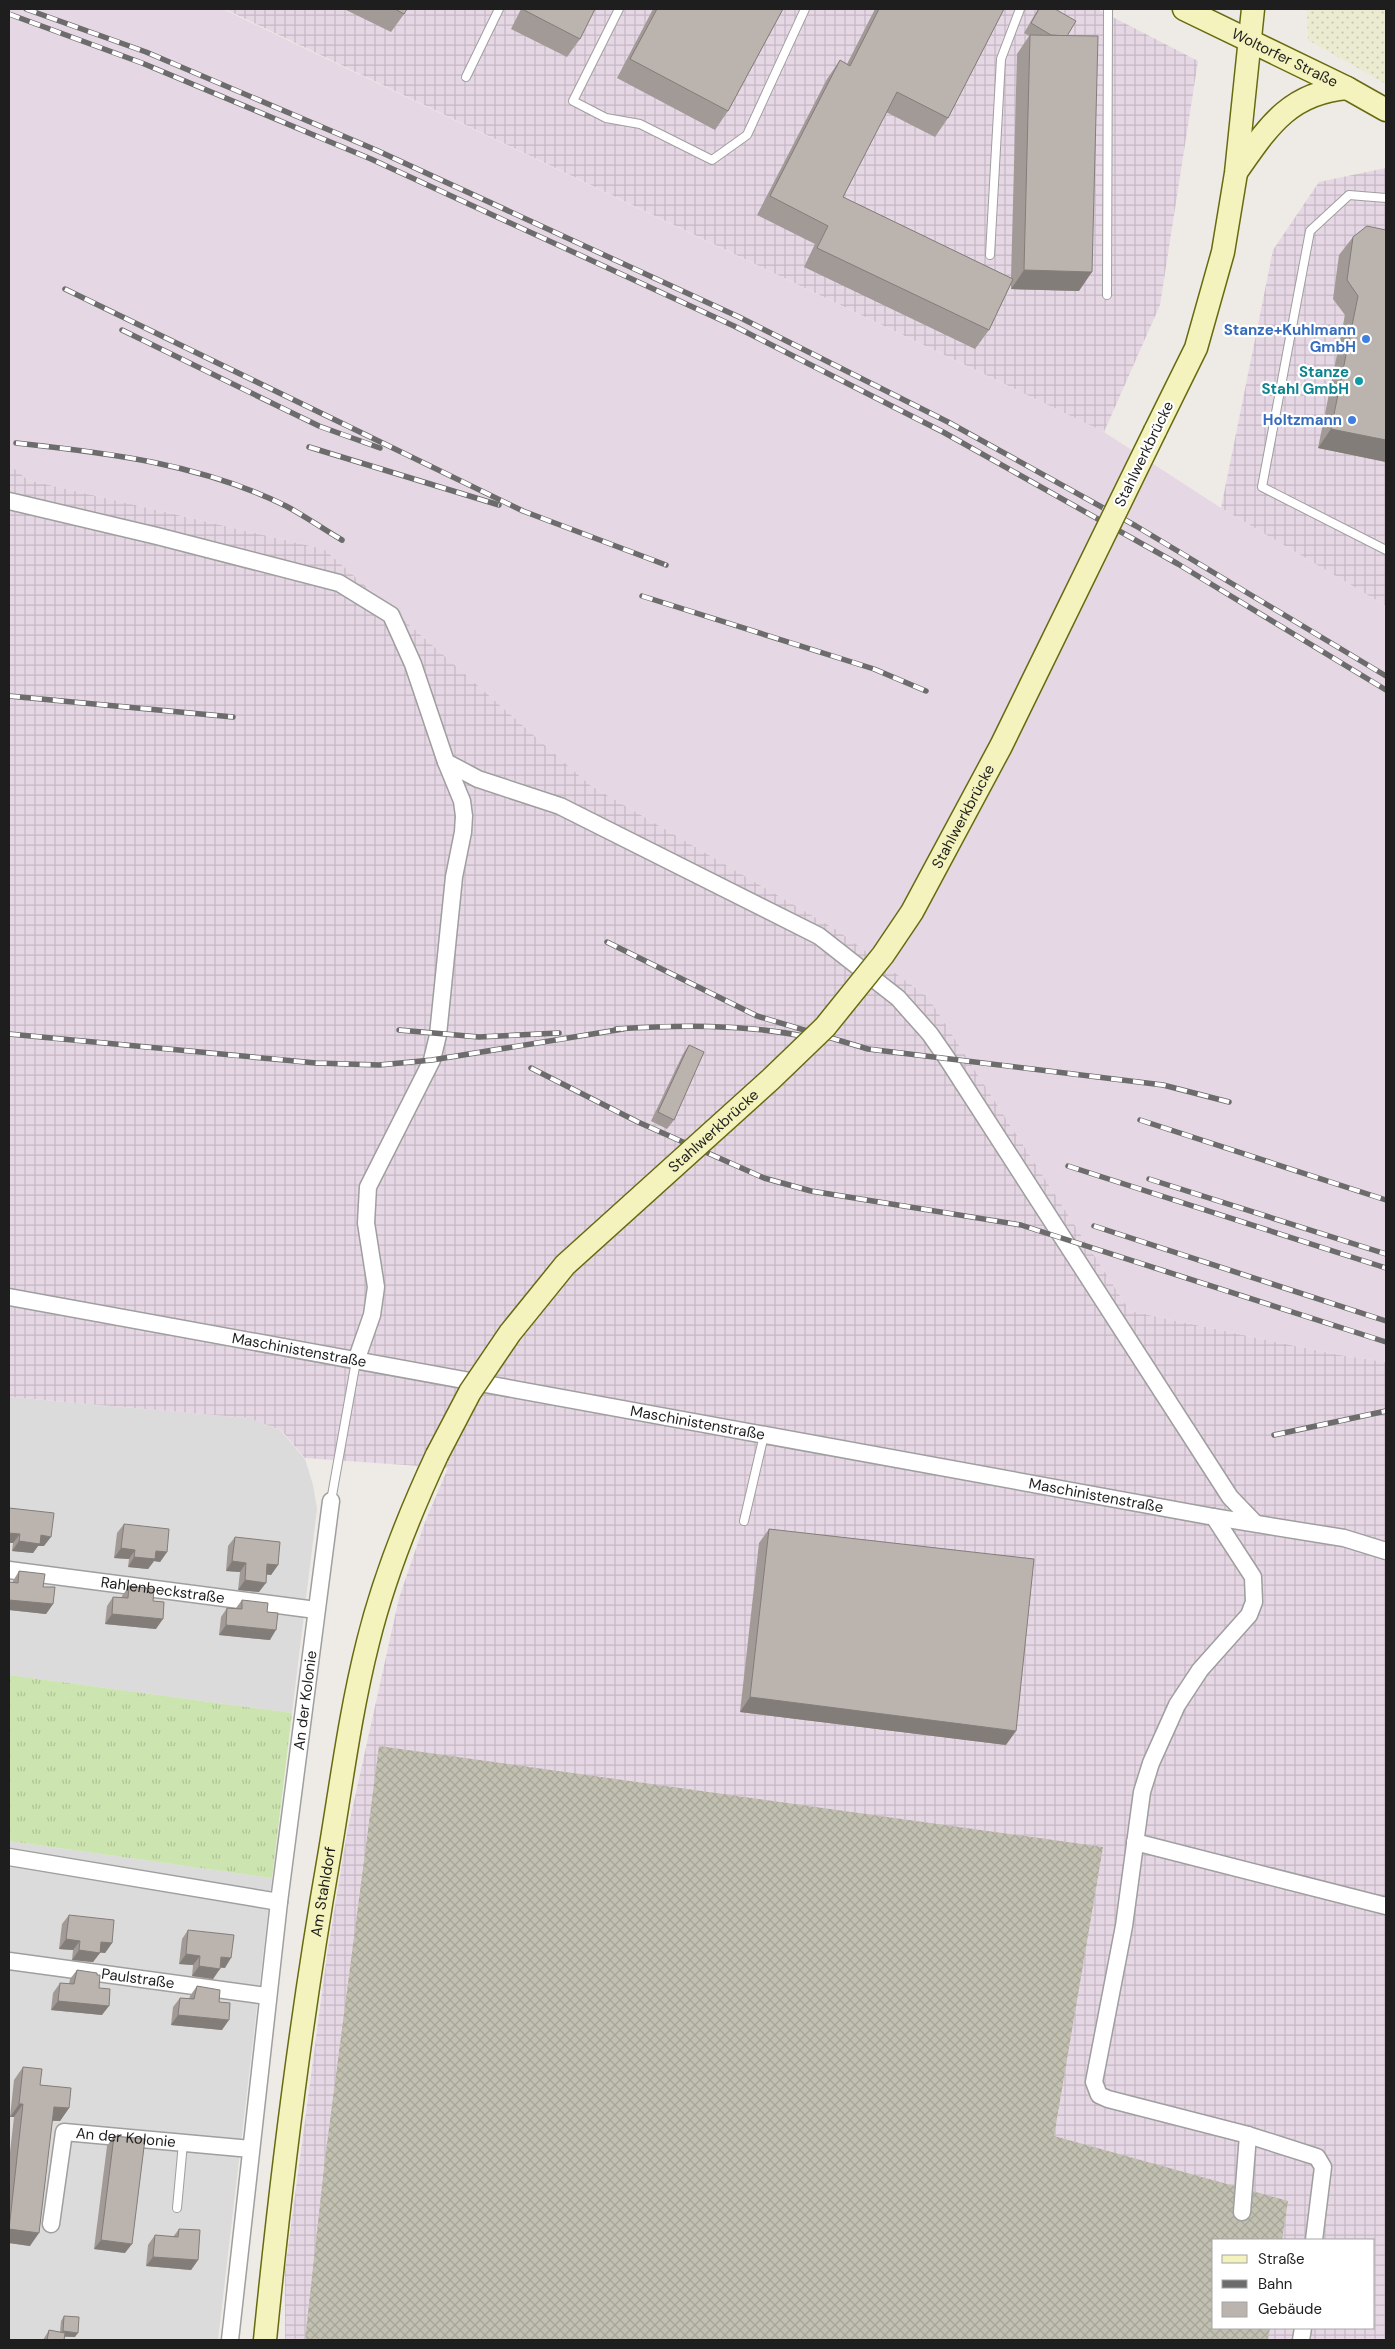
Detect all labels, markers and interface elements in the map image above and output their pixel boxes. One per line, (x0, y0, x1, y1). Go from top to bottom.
street label: Woltorfer Straße (1228, 24, 1341, 92)
place label: Stanze+Kuhlmann GmbH (1224, 320, 1356, 357)
marker: Stanze+Kuhlmann GmbH (1360, 333, 1372, 345)
place label: Stanze Stahl GmbH (1262, 362, 1349, 399)
marker: Stanze Stahl GmbH (1353, 375, 1365, 387)
street label: Stahlwerkbrücke (1110, 398, 1178, 510)
place label: Holtzmann (1263, 410, 1342, 430)
marker: Holtzmann (1346, 414, 1358, 426)
street label: Stahlwerkbrücke (927, 761, 999, 872)
street label: Stahlwerkbrücke (664, 1085, 763, 1177)
street label: Maschinistenstraße (230, 1328, 368, 1372)
street label: Maschinistenstraße (629, 1401, 767, 1445)
street label: Maschinistenstraße (1027, 1473, 1165, 1518)
street label: Rahlenbeckstraße (100, 1572, 226, 1608)
street label: An der Kolonie (289, 1649, 322, 1751)
street label: Am Stahldorf (306, 1845, 341, 1938)
street label: Paulstraße (100, 1964, 176, 1993)
street label: An der Kolonie (75, 2123, 177, 2152)
legend (1212, 2239, 1375, 2329)
text: Straße (1258, 2249, 1305, 2269)
text: Bahn (1258, 2274, 1292, 2294)
text: Gebäude (1258, 2299, 1322, 2319)

